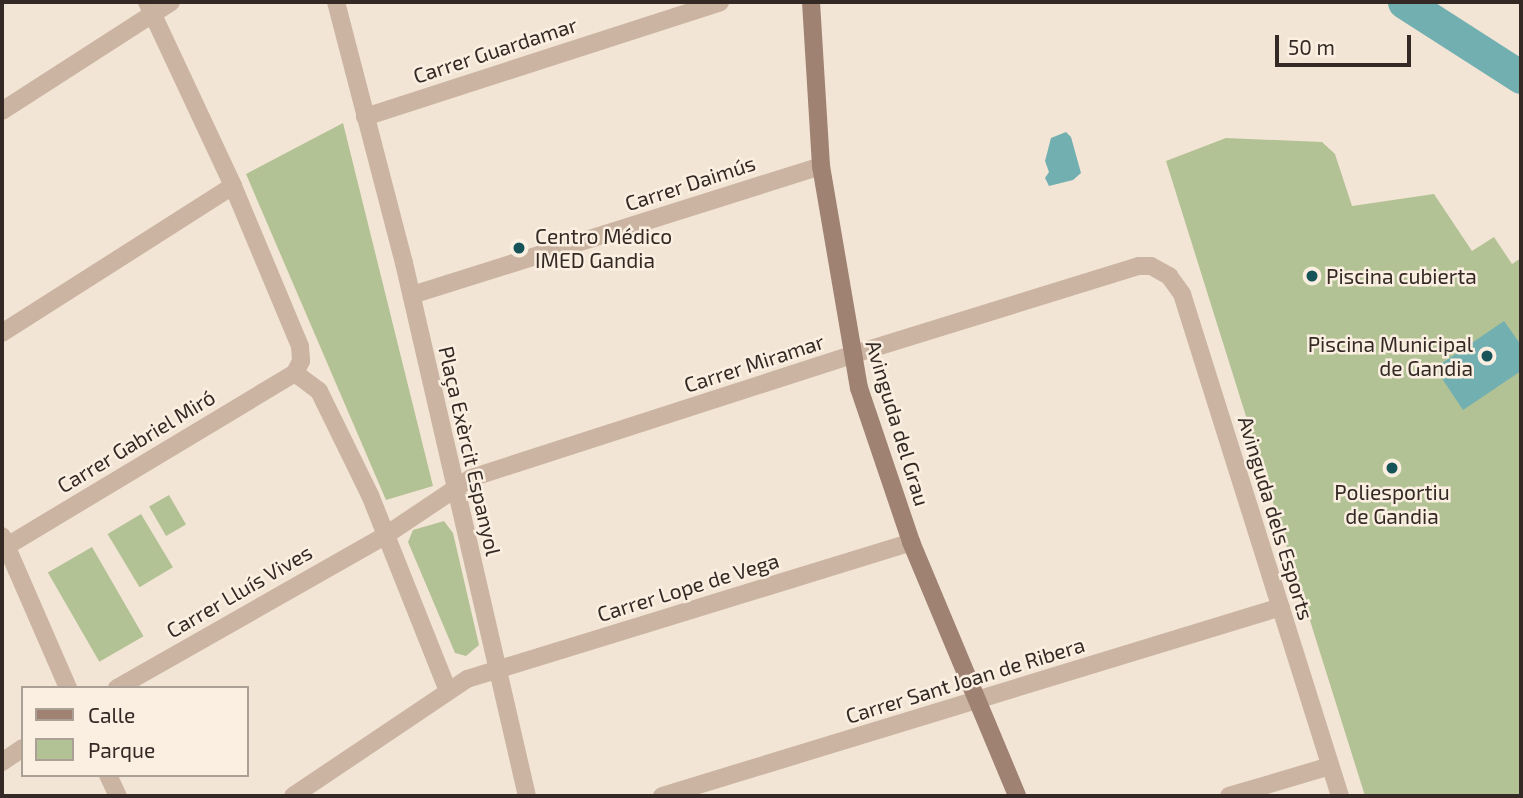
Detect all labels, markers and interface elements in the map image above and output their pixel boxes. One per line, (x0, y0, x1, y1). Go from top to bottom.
street label: Carrer Guardamar (410, 12, 580, 88)
scale bar (1278, 21, 1414, 65)
text: 50 m (1288, 34, 1335, 59)
street label: Carrer Daimús (621, 150, 759, 216)
place label: Centro Médico IMED Gandia (535, 223, 672, 273)
marker: Centro Médico IMED Gandia (509, 238, 529, 258)
place label: Piscina cubierta (1326, 263, 1477, 289)
marker: Piscina cubierta (1304, 268, 1320, 284)
street label: Carrer Miramar (681, 328, 827, 398)
place label: Piscina Municipal de Gandia (1308, 331, 1473, 381)
street label: Avinguda del Grau (861, 337, 935, 509)
street label: Plaça Exèrcit Espanyol (434, 344, 506, 558)
marker: Piscina Municipal de Gandia (1479, 348, 1495, 364)
street label: Carrer Gabriel Miró (52, 384, 220, 498)
street label: Avinguda dels Esports (1233, 413, 1319, 623)
marker: Poliesportiu de Gandia (1384, 460, 1400, 476)
place label: Poliesportiu de Gandia (1334, 479, 1450, 529)
street label: Carrer Lluís Vives (161, 539, 317, 643)
street label: Carrer Lope de Vega (594, 547, 782, 627)
street label: Carrer Sant Joan de Ribera (842, 631, 1088, 729)
legend (21, 686, 248, 777)
text: Calle (88, 702, 135, 727)
text: Parque (88, 737, 155, 762)

